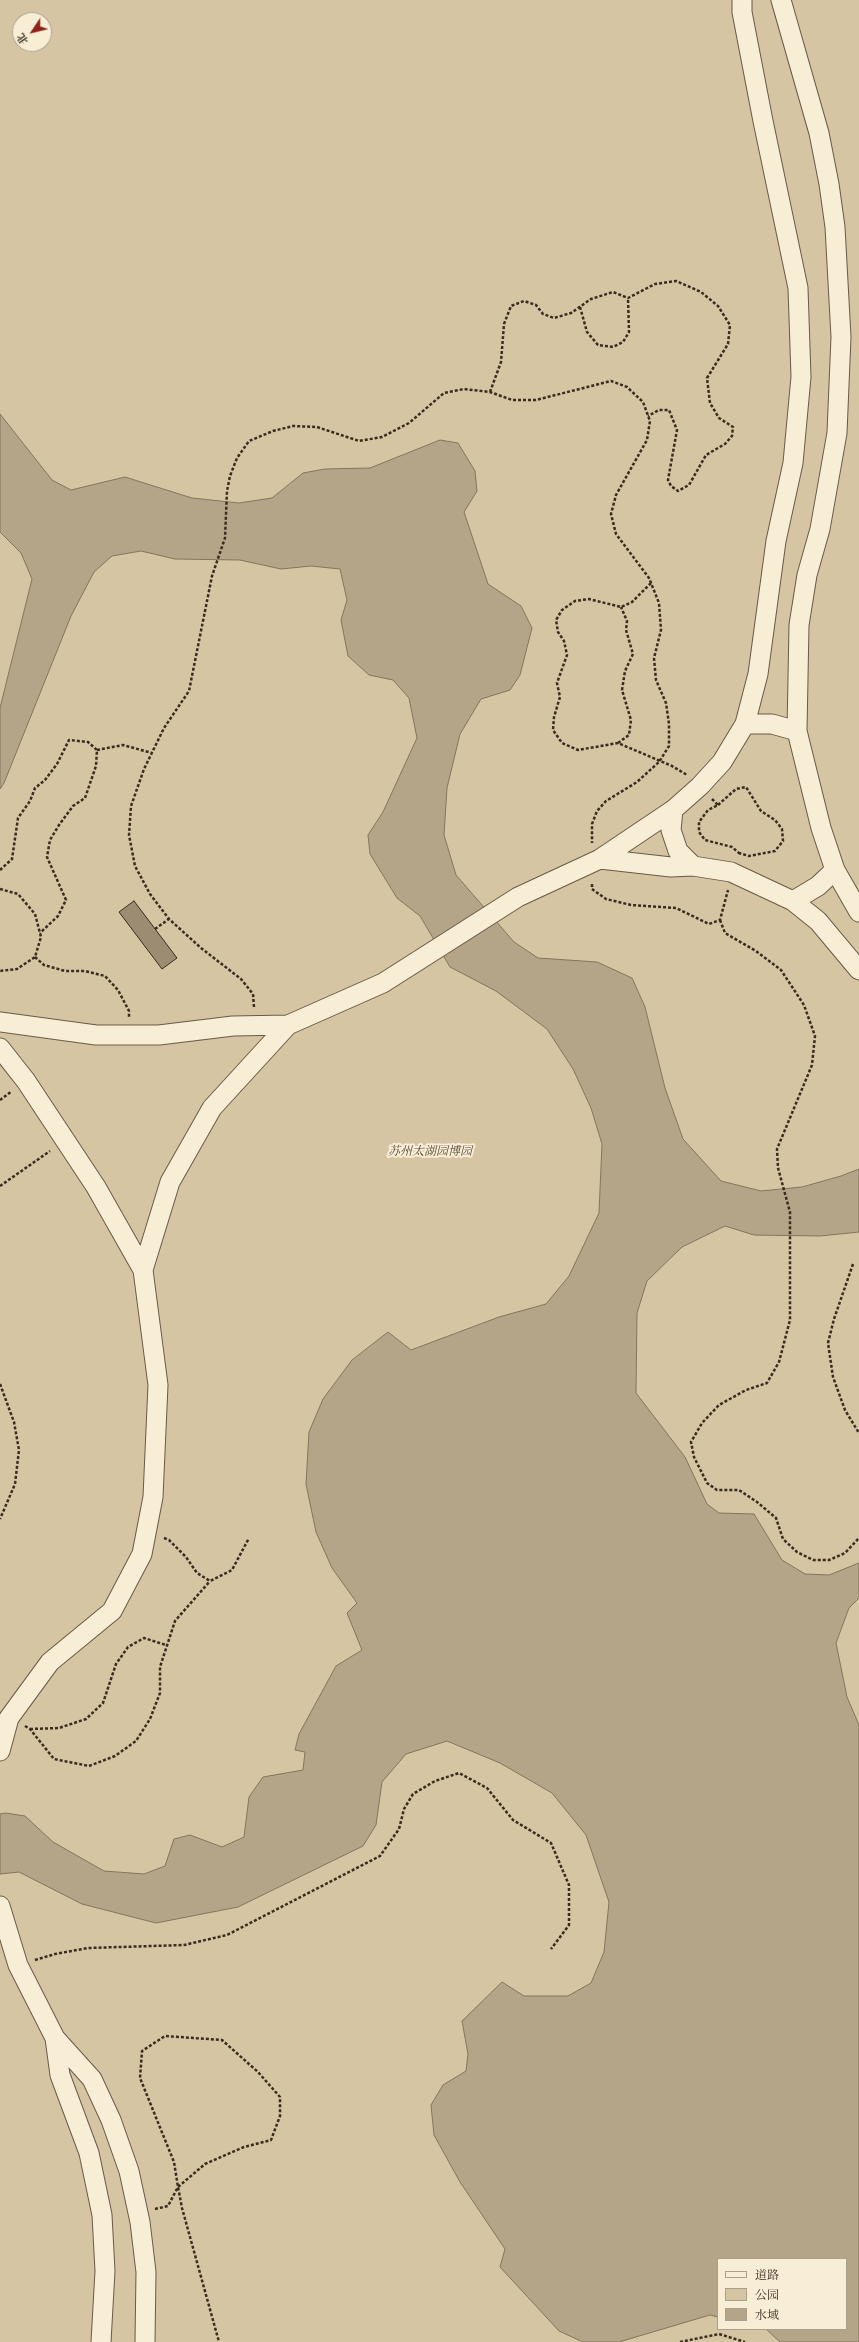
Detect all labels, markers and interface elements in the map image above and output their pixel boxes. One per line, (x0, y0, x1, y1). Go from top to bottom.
north arrow (12, 12, 52, 52)
text: 北 (14, 30, 32, 47)
park label: 苏州太湖园博园 (388, 1145, 472, 1159)
legend (717, 2258, 847, 2330)
text: 道路 (755, 2268, 779, 2283)
text: 公园 (755, 2288, 779, 2303)
text: 水域 (755, 2308, 779, 2323)

